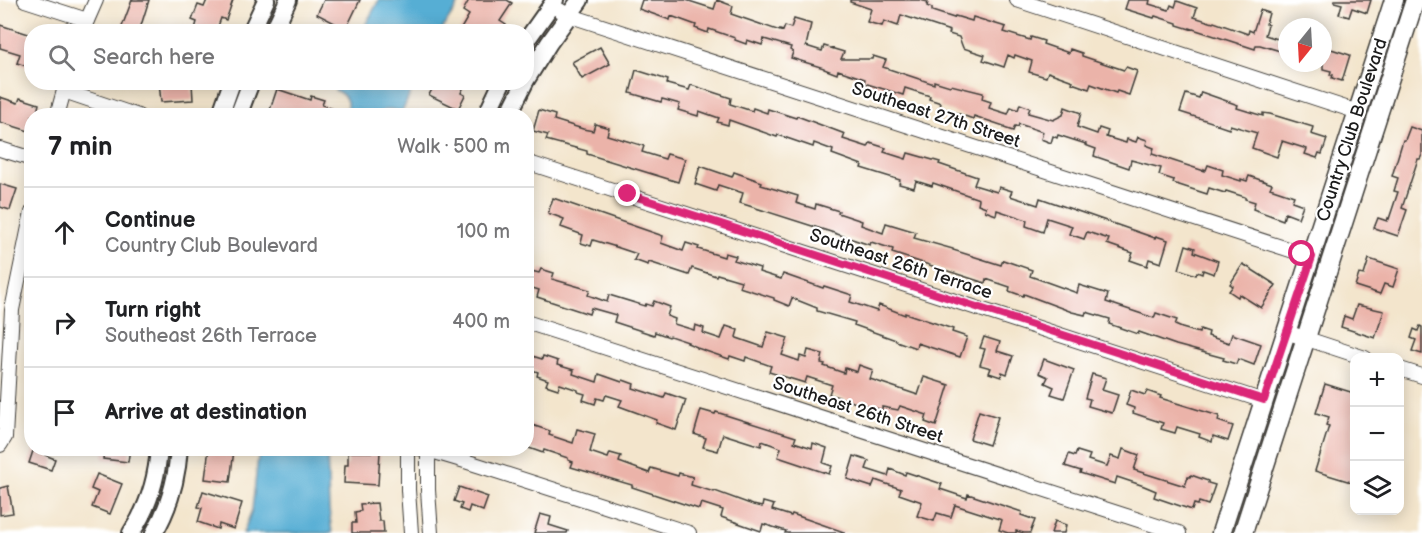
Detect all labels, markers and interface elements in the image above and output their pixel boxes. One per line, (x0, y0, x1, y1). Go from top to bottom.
north arrow (1278, 18, 1332, 72)
search box (24, 24, 534, 90)
street label: Country Club Boulevard (1312, 36, 1392, 224)
icon: search (45, 41, 78, 74)
text: Search here (93, 44, 215, 71)
street label: Southeast 27th Street (849, 78, 1023, 152)
text: 7 min (48, 132, 112, 163)
text: Walk · 500 m (397, 135, 510, 159)
route end (614, 180, 640, 206)
text: Continue (105, 207, 195, 234)
icon: ahead (48, 216, 81, 249)
text: 100 m (457, 220, 510, 244)
street label: Southeast 26th Terrace (807, 225, 995, 304)
text: Country Club Boulevard (105, 234, 318, 258)
route start (1288, 240, 1314, 266)
text: Turn right (105, 297, 201, 324)
icon: right (48, 306, 81, 339)
text: 400 m (452, 310, 510, 334)
text: Southeast 26th Terrace (105, 324, 317, 348)
map controls (1350, 353, 1404, 515)
button: + (1350, 353, 1404, 407)
street label: Southeast 26th Street (770, 373, 946, 448)
icon: arrive (48, 396, 81, 429)
text: Arrive at destination (105, 399, 307, 426)
button: − (1350, 407, 1404, 461)
button: layers (1350, 461, 1404, 515)

